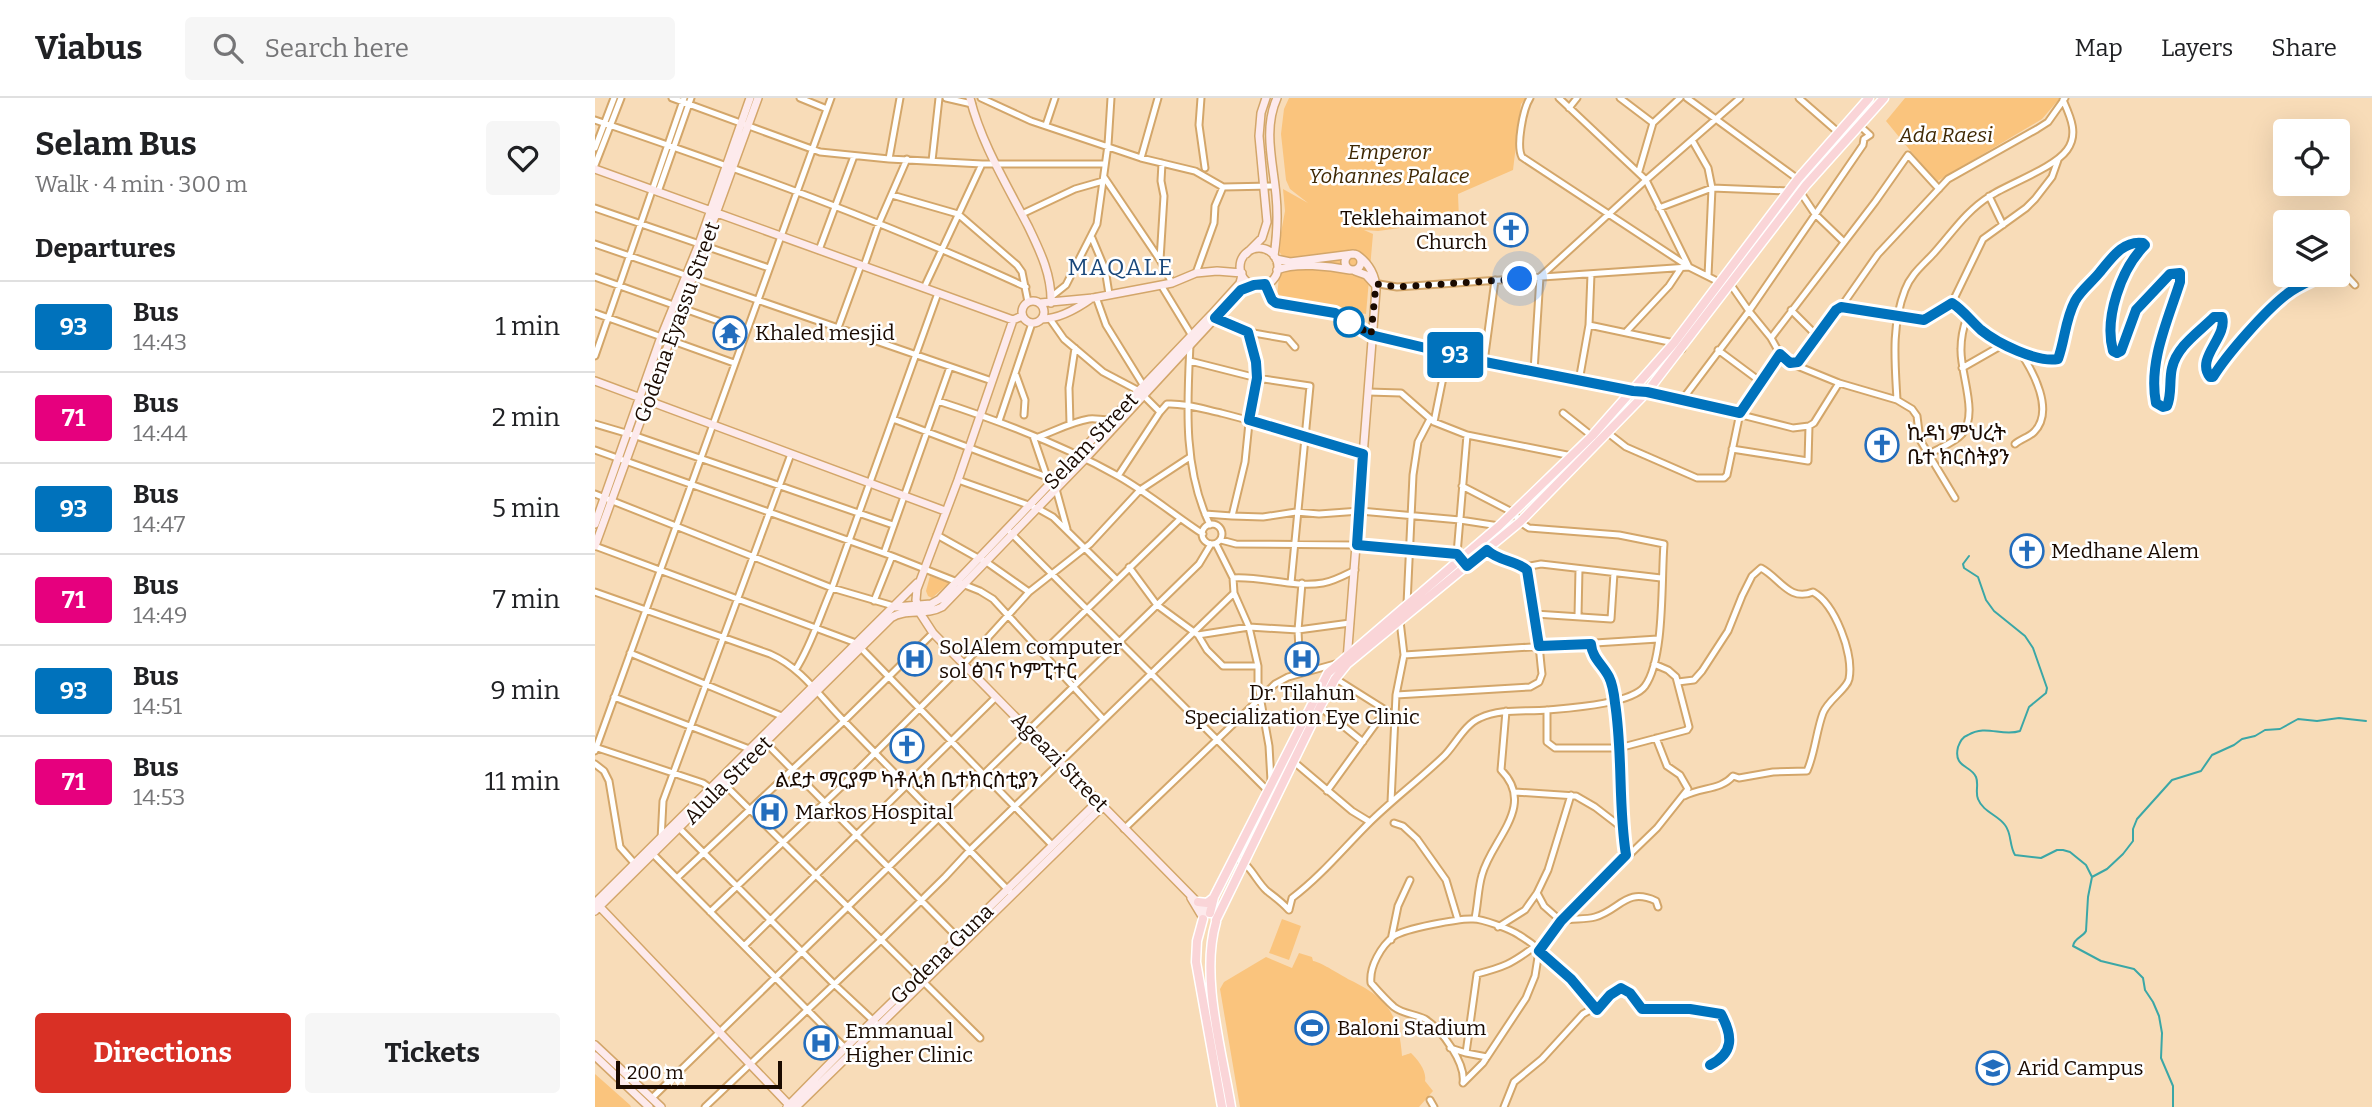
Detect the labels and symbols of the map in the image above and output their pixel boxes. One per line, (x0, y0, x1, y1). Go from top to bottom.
park label: Ada Raesi (1898, 122, 1993, 148)
park label: Emperor Yohannes Palace (1309, 139, 1470, 189)
place label: Teklehaimanot Church (1340, 205, 1487, 255)
church icon: Teklehaimanot Church (1492, 211, 1530, 249)
street label: Godena Eyassu Street (629, 218, 726, 426)
district label: MAQALE (1068, 253, 1174, 281)
your location (1502, 261, 1537, 296)
unlabelled marker (1334, 307, 1364, 337)
temple icon: Khaled mesjid (711, 314, 749, 352)
place label: Khaled mesjid (755, 320, 895, 346)
line badge: 93 (1423, 332, 1487, 378)
street label: Selam Street (1038, 387, 1144, 495)
place label: ኪዳነ ምህረት ቤተ ክርስትያን (1907, 420, 2009, 470)
church icon: ኪዳነ ምህረት ቤተ ክርስትያን (1863, 426, 1901, 464)
church icon: Medhane Alem (2008, 532, 2046, 570)
place label: Medhane Alem (2051, 538, 2199, 564)
place label: SolAlem computer sol ፅገና ኮምፒተር (939, 634, 1122, 684)
hospital icon: SolAlem computer sol ፅገና ኮምፒተር (896, 640, 934, 678)
hospital icon: Dr. Tilahun Specialization Eye Clinic (1283, 640, 1321, 678)
place label: Dr. Tilahun Specialization Eye Clinic (1184, 680, 1420, 730)
street label: Ageazi Street (1006, 707, 1114, 818)
church icon: ልደታ ማርያም ካቶሊክ ቤተክርስቲያን (888, 727, 926, 765)
street label: Alula Street (678, 730, 778, 830)
place label: ልደታ ማርያም ካቶሊክ ቤተክርስቲያን (775, 767, 1039, 793)
hospital icon: Markos Hospital (751, 793, 789, 831)
place label: Markos Hospital (795, 799, 953, 825)
street label: Godena Guna (885, 898, 999, 1010)
sports icon: Baloni Stadium (1293, 1009, 1331, 1047)
place label: Baloni Stadium (1337, 1015, 1486, 1041)
place label: Emmanual Higher Clinic (845, 1018, 973, 1068)
hospital icon: Emmanual Higher Clinic (802, 1024, 840, 1062)
school or university icon: Arid Campus (1974, 1049, 2012, 1087)
place label: Arid Campus (2017, 1055, 2144, 1081)
scale bar (616, 1058, 782, 1090)

